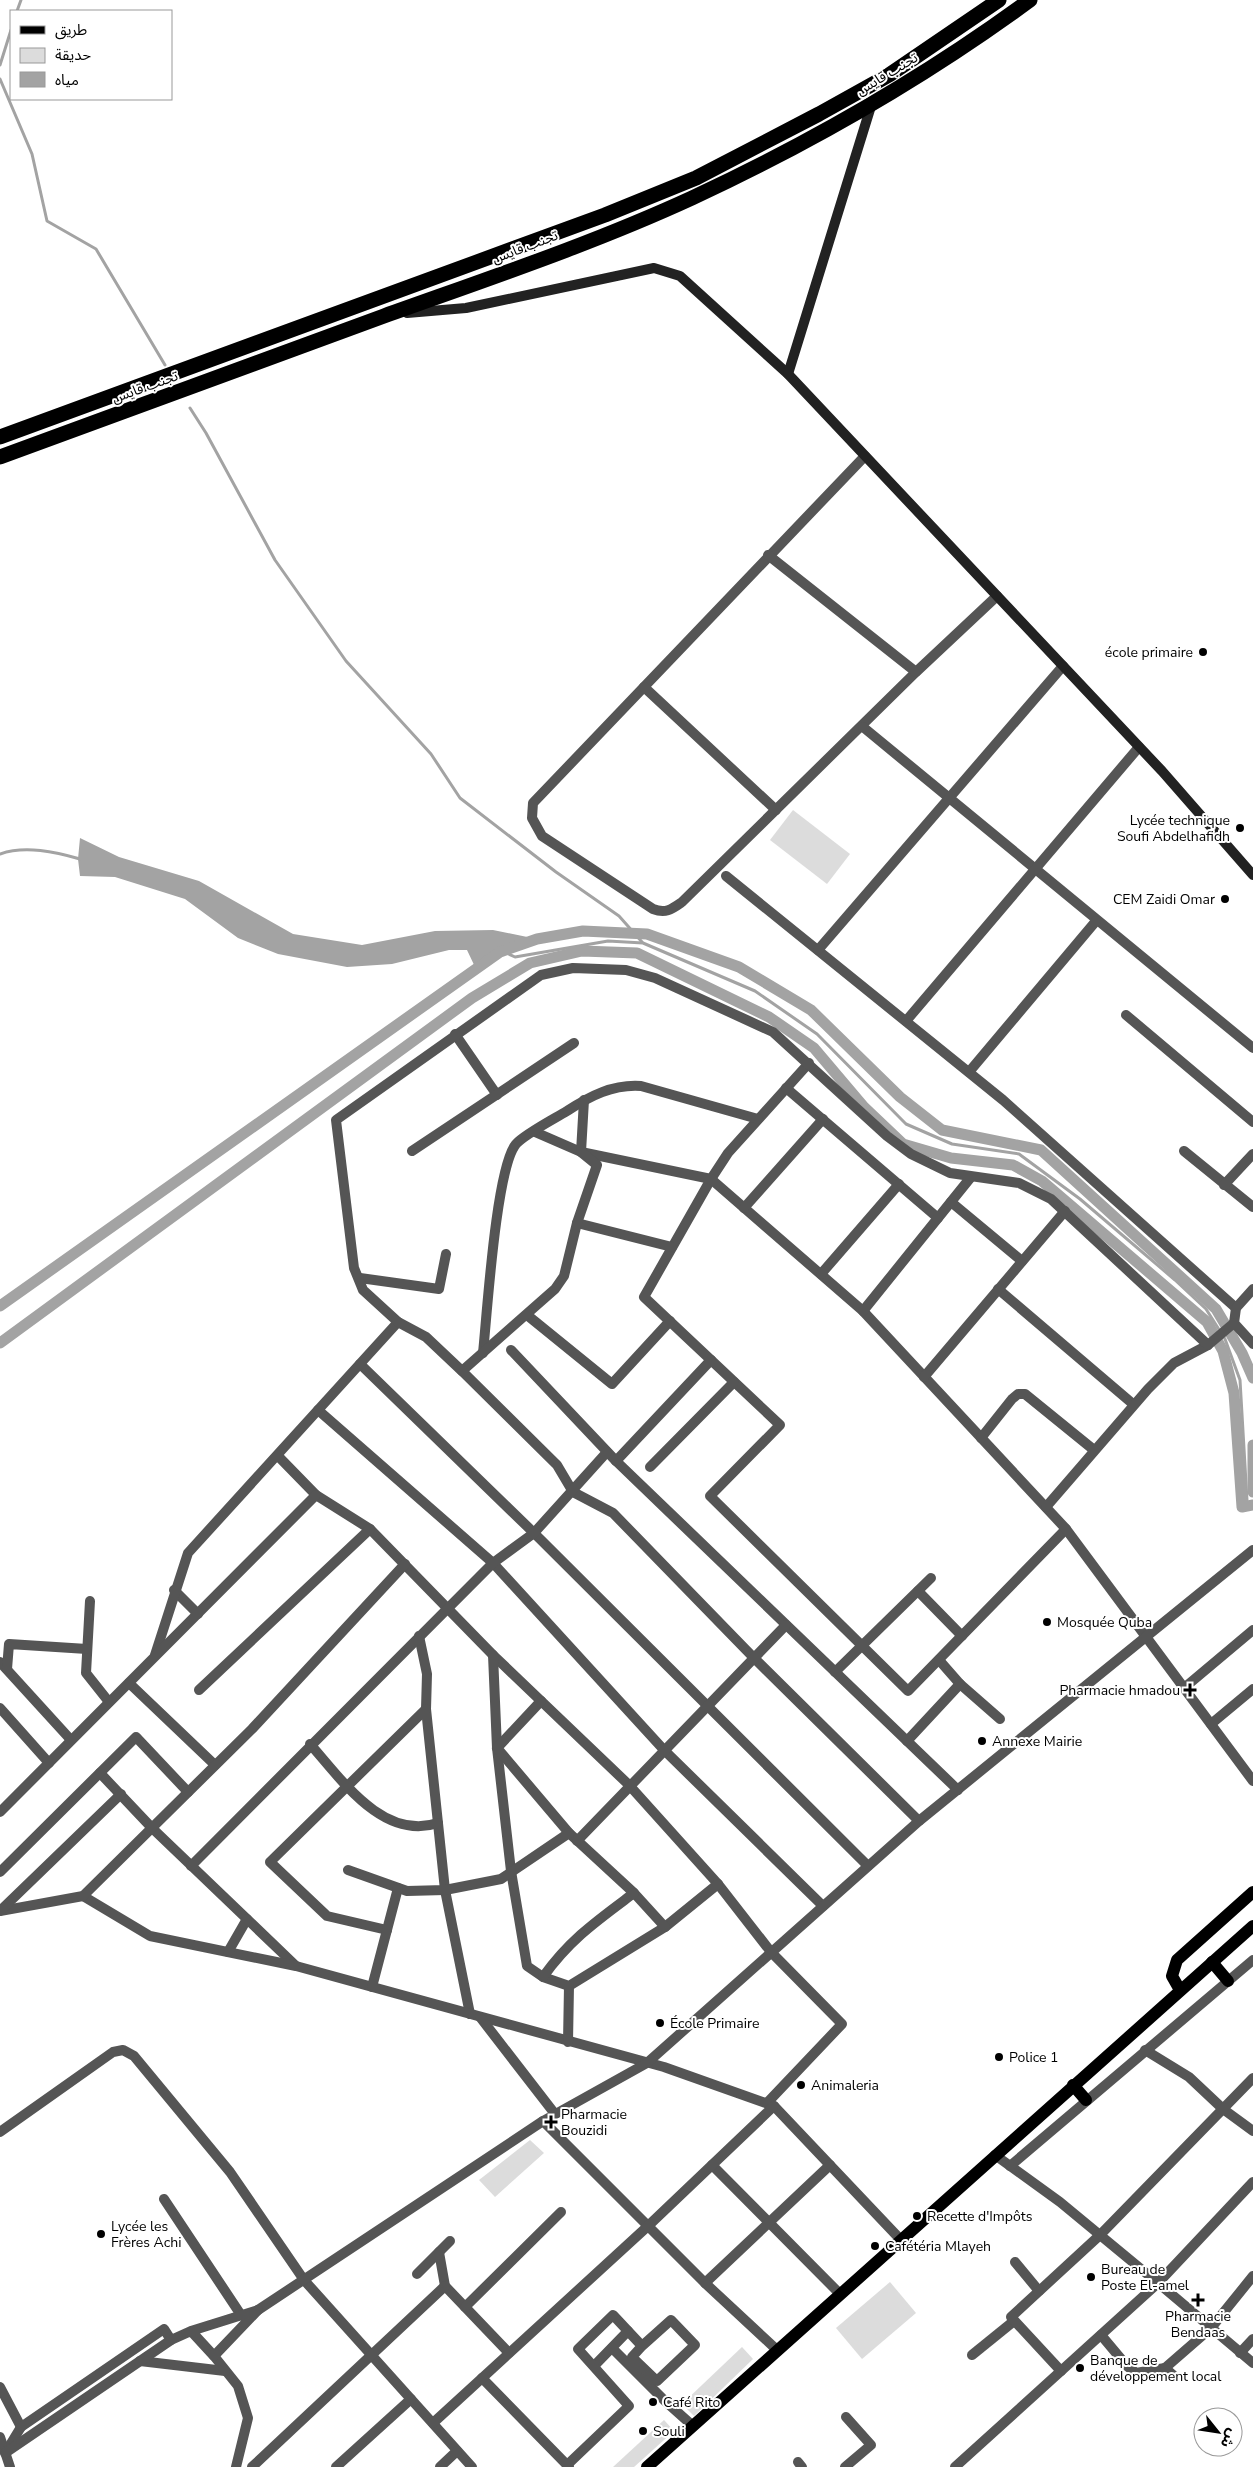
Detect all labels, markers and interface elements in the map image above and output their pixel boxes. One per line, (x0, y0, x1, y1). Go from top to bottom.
legend (10, 10, 172, 100)
text: طريق (55, 20, 87, 40)
text: حديقة (55, 45, 91, 65)
street label: تجنب قايس (852, 48, 922, 100)
text: مياه (55, 70, 79, 90)
street label: تجنب قايس (489, 226, 561, 268)
street label: تجنب قايس (109, 366, 181, 408)
place label: école primaire (1105, 643, 1193, 662)
marker: école primaire (1197, 646, 1209, 658)
place label: Lycée technique Soufi Abdelhafidh (1117, 811, 1230, 846)
marker: Lycée technique Soufi Abdelhafidh (1234, 822, 1246, 834)
place label: CEM Zaidi Omar (1113, 890, 1215, 909)
marker: CEM Zaidi Omar (1219, 893, 1231, 905)
place label: Mosquée Quba (1057, 1613, 1152, 1632)
marker: Mosquée Quba (1041, 1616, 1053, 1628)
place label: Pharmacie hmadou (1059, 1681, 1180, 1700)
marker: Pharmacie hmadou (1184, 1684, 1196, 1696)
place label: Annexe Mairie (992, 1732, 1082, 1751)
marker: Annexe Mairie (976, 1735, 988, 1747)
place label: École Primaire (670, 2014, 759, 2033)
marker: École Primaire (654, 2017, 666, 2029)
place label: Police 1 (1009, 2048, 1059, 2067)
marker: Police 1 (993, 2051, 1005, 2063)
place label: Animaleria (811, 2076, 879, 2095)
marker: Animaleria (795, 2079, 807, 2091)
place label: Pharmacie Bouzidi (561, 2105, 627, 2140)
marker: Pharmacie Bouzidi (545, 2116, 557, 2128)
place label: Recette d'Impôts (927, 2207, 1033, 2226)
marker: Recette d'Impôts (911, 2210, 923, 2222)
place label: Lycée les Frères Achi (111, 2217, 181, 2252)
marker: Lycée les Frères Achi (95, 2228, 107, 2240)
place label: Cafétéria Mlayeh (885, 2237, 991, 2256)
marker: Cafétéria Mlayeh (869, 2240, 881, 2252)
place label: Bureau de Poste El-amel (1101, 2260, 1190, 2295)
marker: Bureau de Poste El-amel (1085, 2271, 1097, 2283)
marker: Pharmacie Bendaas (1192, 2294, 1204, 2306)
place label: Pharmacie Bendaas (1165, 2307, 1231, 2342)
place label: Banque de développement local (1090, 2351, 1222, 2386)
marker: Banque de développement local (1074, 2362, 1086, 2374)
place label: Café Rito (663, 2393, 721, 2412)
marker: Café Rito (647, 2396, 659, 2408)
north arrow (1193, 2407, 1243, 2457)
place label: Souli (653, 2422, 685, 2441)
marker: Souli (637, 2425, 649, 2437)
text: ش (1216, 2425, 1242, 2451)

